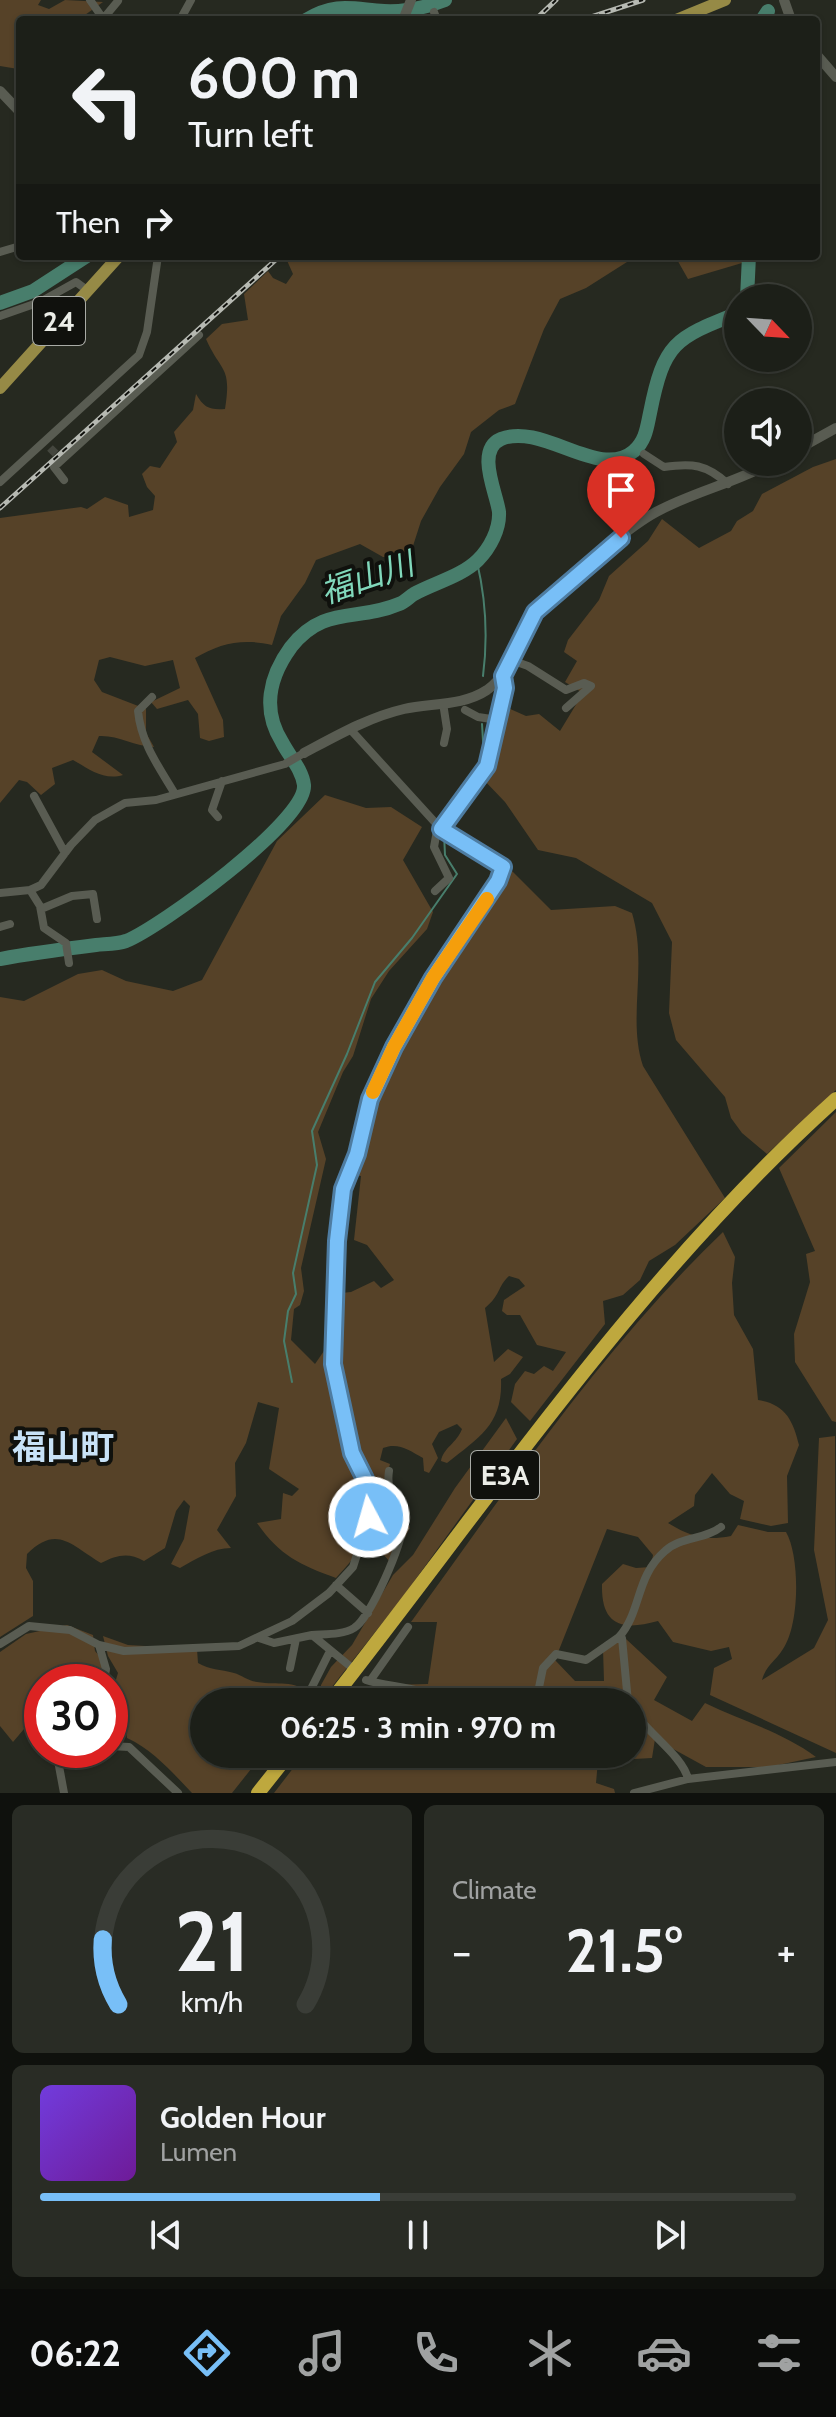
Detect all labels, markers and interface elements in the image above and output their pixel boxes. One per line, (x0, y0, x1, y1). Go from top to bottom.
text: 600 m (188, 44, 360, 112)
icon: left (56, 48, 160, 152)
text: Turn left (188, 112, 313, 156)
icon: right (136, 200, 180, 244)
text: Then (56, 204, 120, 241)
north arrow (724, 284, 812, 372)
map controls (724, 284, 812, 476)
road number: 24 (33, 297, 85, 345)
button: sound (724, 388, 812, 476)
pin (587, 456, 655, 538)
icon: arrive (599, 468, 643, 512)
water label: 福山川 (315, 542, 421, 612)
district label: 福山町 (12, 1426, 114, 1468)
road number: E3A (471, 1451, 539, 1499)
position arrow (327, 1475, 411, 1559)
speed limit sign: 30 (24, 1664, 128, 1768)
text: 06:25 · 3 min · 970 m (280, 1709, 556, 1746)
text: Climate (452, 1874, 537, 1906)
text: 21 (175, 1891, 249, 1992)
text: 21.5° (566, 1914, 682, 1987)
text: − (452, 1925, 471, 1978)
text: + (777, 1925, 796, 1978)
text: km/h (181, 1984, 243, 2019)
text: Golden Hour (160, 2099, 326, 2136)
text: Lumen (160, 2136, 237, 2168)
icon: previous (144, 2213, 188, 2257)
icon: pause (396, 2213, 440, 2257)
icon: next (648, 2213, 692, 2257)
icon: directions (179, 2325, 235, 2381)
icon: music (294, 2325, 350, 2381)
icon: phone (408, 2325, 464, 2381)
icon: climate (522, 2325, 578, 2381)
icon: car (636, 2325, 692, 2381)
icon: filters (751, 2325, 807, 2381)
text: 06:22 (29, 2331, 121, 2375)

